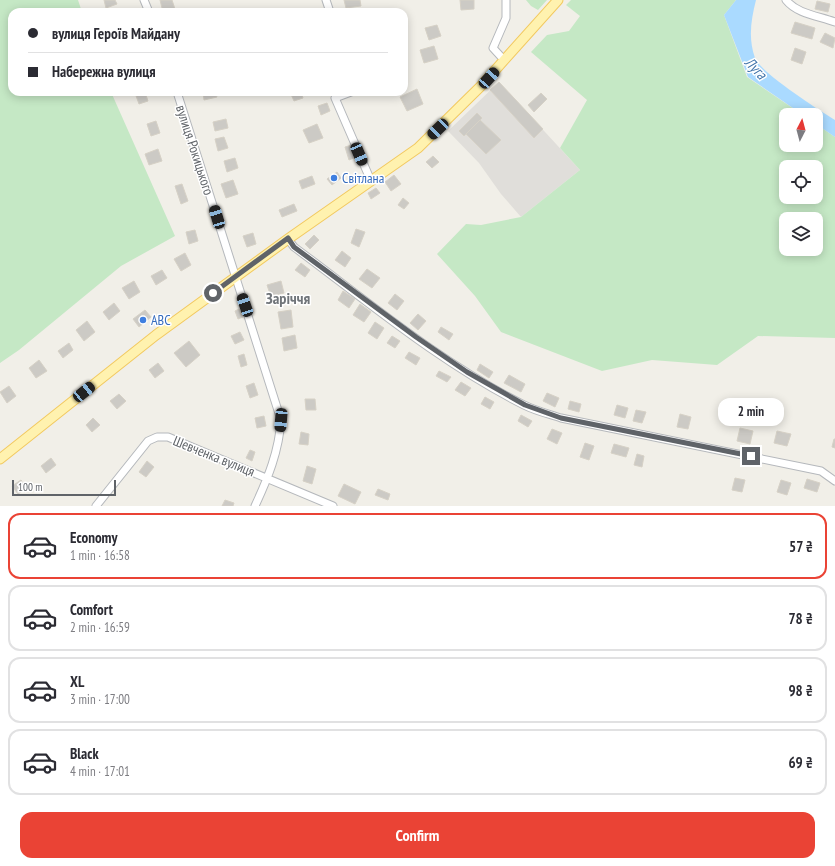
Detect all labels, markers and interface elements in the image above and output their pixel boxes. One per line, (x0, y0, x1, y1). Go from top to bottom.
text: вулиця Героїв Майдану (52, 24, 180, 43)
water label: Луга (740, 52, 772, 84)
text: Набережна вулиця (52, 62, 155, 81)
car (477, 65, 501, 91)
street label: вулиця Рокицького (172, 103, 218, 197)
north arrow (779, 108, 823, 152)
map controls (779, 108, 823, 256)
car (425, 116, 451, 142)
car (349, 141, 369, 167)
button: locate (779, 160, 823, 204)
place label: Світлана (342, 169, 384, 187)
marker: Світлана (329, 173, 339, 183)
car (208, 204, 226, 230)
button: layers (779, 212, 823, 256)
route start (204, 284, 222, 302)
district label: Заріччя (266, 288, 310, 308)
car (235, 292, 255, 318)
place label: ABC (151, 311, 171, 329)
marker: ABC (138, 315, 148, 325)
car (71, 380, 97, 404)
callout: 2 min (718, 398, 784, 426)
text: 2 min (738, 403, 764, 420)
car (274, 408, 288, 432)
street label: Шевченка вулиця (170, 431, 258, 481)
route end (742, 447, 760, 465)
scale bar (12, 478, 116, 497)
text: 100 m (18, 480, 42, 494)
icon: car (22, 528, 58, 564)
text: Economy (70, 528, 118, 547)
text: 57 ₴ (789, 537, 813, 556)
text: 1 min · 16:58 (70, 547, 130, 564)
icon: car (22, 600, 58, 636)
text: Comfort (70, 600, 113, 619)
text: 78 ₴ (788, 609, 813, 628)
text: 2 min · 16:59 (70, 619, 130, 636)
icon: car (22, 672, 58, 708)
text: XL (70, 672, 84, 691)
text: 98 ₴ (788, 681, 813, 700)
text: 3 min · 17:00 (70, 691, 130, 708)
icon: car (22, 744, 58, 780)
text: Black (70, 744, 99, 763)
text: 69 ₴ (788, 753, 813, 772)
text: 4 min · 17:01 (70, 763, 130, 780)
button: Confirm (20, 812, 815, 858)

